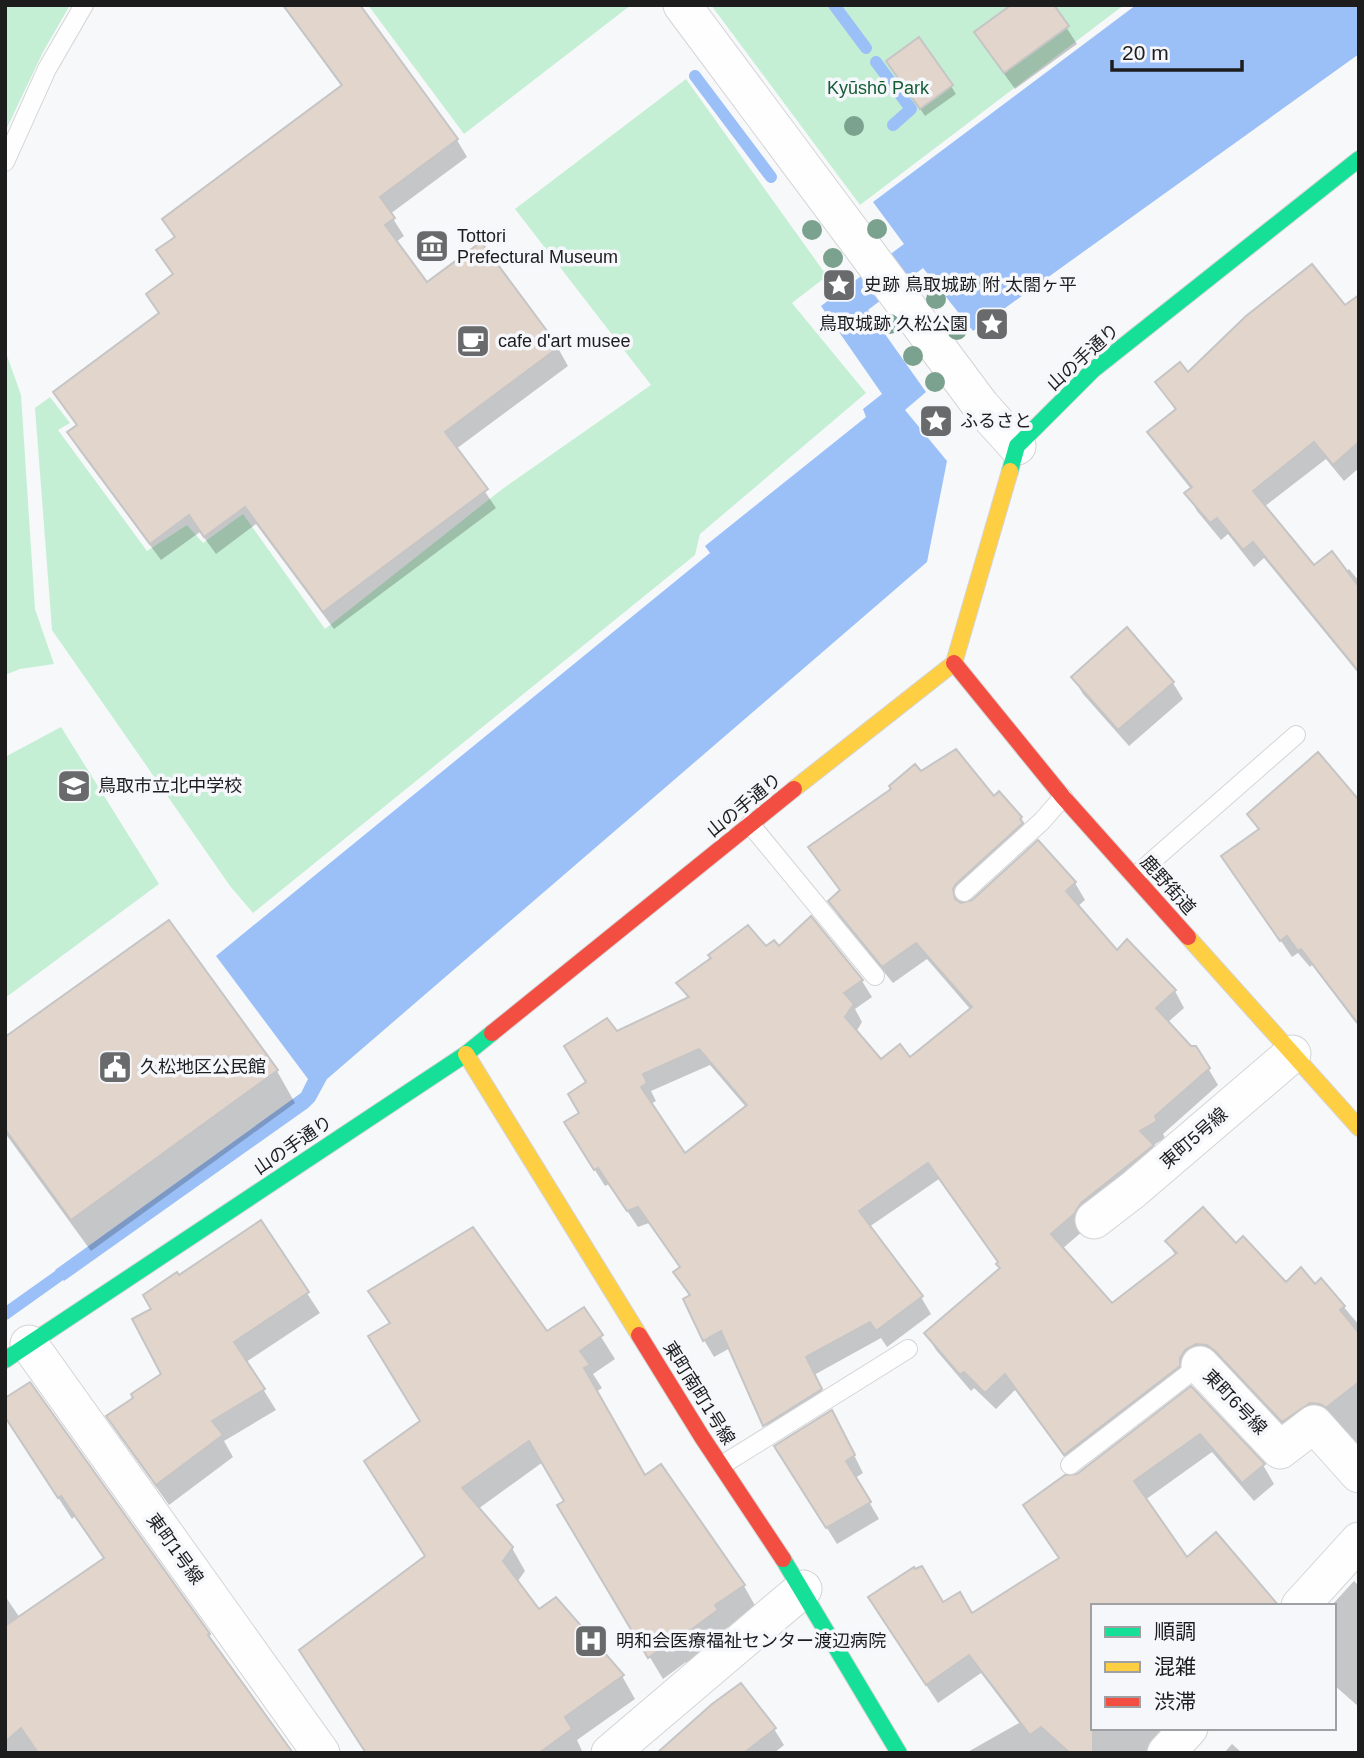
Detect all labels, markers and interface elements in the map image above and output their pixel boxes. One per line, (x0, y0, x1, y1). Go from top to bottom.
scale bar (1112, 28, 1242, 72)
text: 20 m (1122, 41, 1169, 64)
park label: Kyūshō Park (827, 78, 930, 98)
place label: Tottori Prefectural Museum (457, 226, 618, 267)
museum icon: Tottori Prefectural Museum (413, 227, 451, 265)
place icon: 史跡 鳥取城跡 附 太閤ヶ平 (820, 266, 858, 304)
place label: 史跡 鳥取城跡 附 太閤ヶ平 (864, 275, 1077, 295)
place icon: 鳥取城跡 久松公園 (973, 305, 1011, 343)
place label: 鳥取城跡 久松公園 (819, 314, 968, 334)
street label: 山の手通り (1043, 319, 1123, 395)
cafe icon: cafe d'art musee (454, 322, 492, 360)
place label: cafe d'art musee (498, 331, 631, 351)
place icon: ふるさと (917, 402, 955, 440)
place label: ふるさと (960, 411, 1032, 431)
school or university icon: 鳥取市立北中学校 (55, 767, 93, 805)
street label: 山の手通り (703, 769, 785, 841)
place label: 鳥取市立北中学校 (98, 776, 242, 796)
street label: 鹿野街道 (1136, 852, 1200, 918)
public building icon: 久松地区公民館 (96, 1048, 134, 1086)
place label: 久松地区公民館 (140, 1057, 266, 1077)
street label: 東町5号線 (1156, 1104, 1232, 1172)
street label: 山の手通り (250, 1112, 336, 1178)
street label: 東町南町1号線 (659, 1338, 739, 1448)
street label: 東町6号線 (1199, 1366, 1271, 1438)
street label: 東町1号線 (143, 1510, 207, 1588)
legend (1091, 1604, 1336, 1730)
text: 順調 (1154, 1620, 1196, 1643)
hospital icon: 明和会医療福祉センター渡辺病院 (572, 1622, 610, 1660)
place label: 明和会医療福祉センター渡辺病院 (616, 1631, 886, 1651)
text: 混雑 (1154, 1655, 1196, 1678)
text: 渋滞 (1154, 1690, 1196, 1713)

